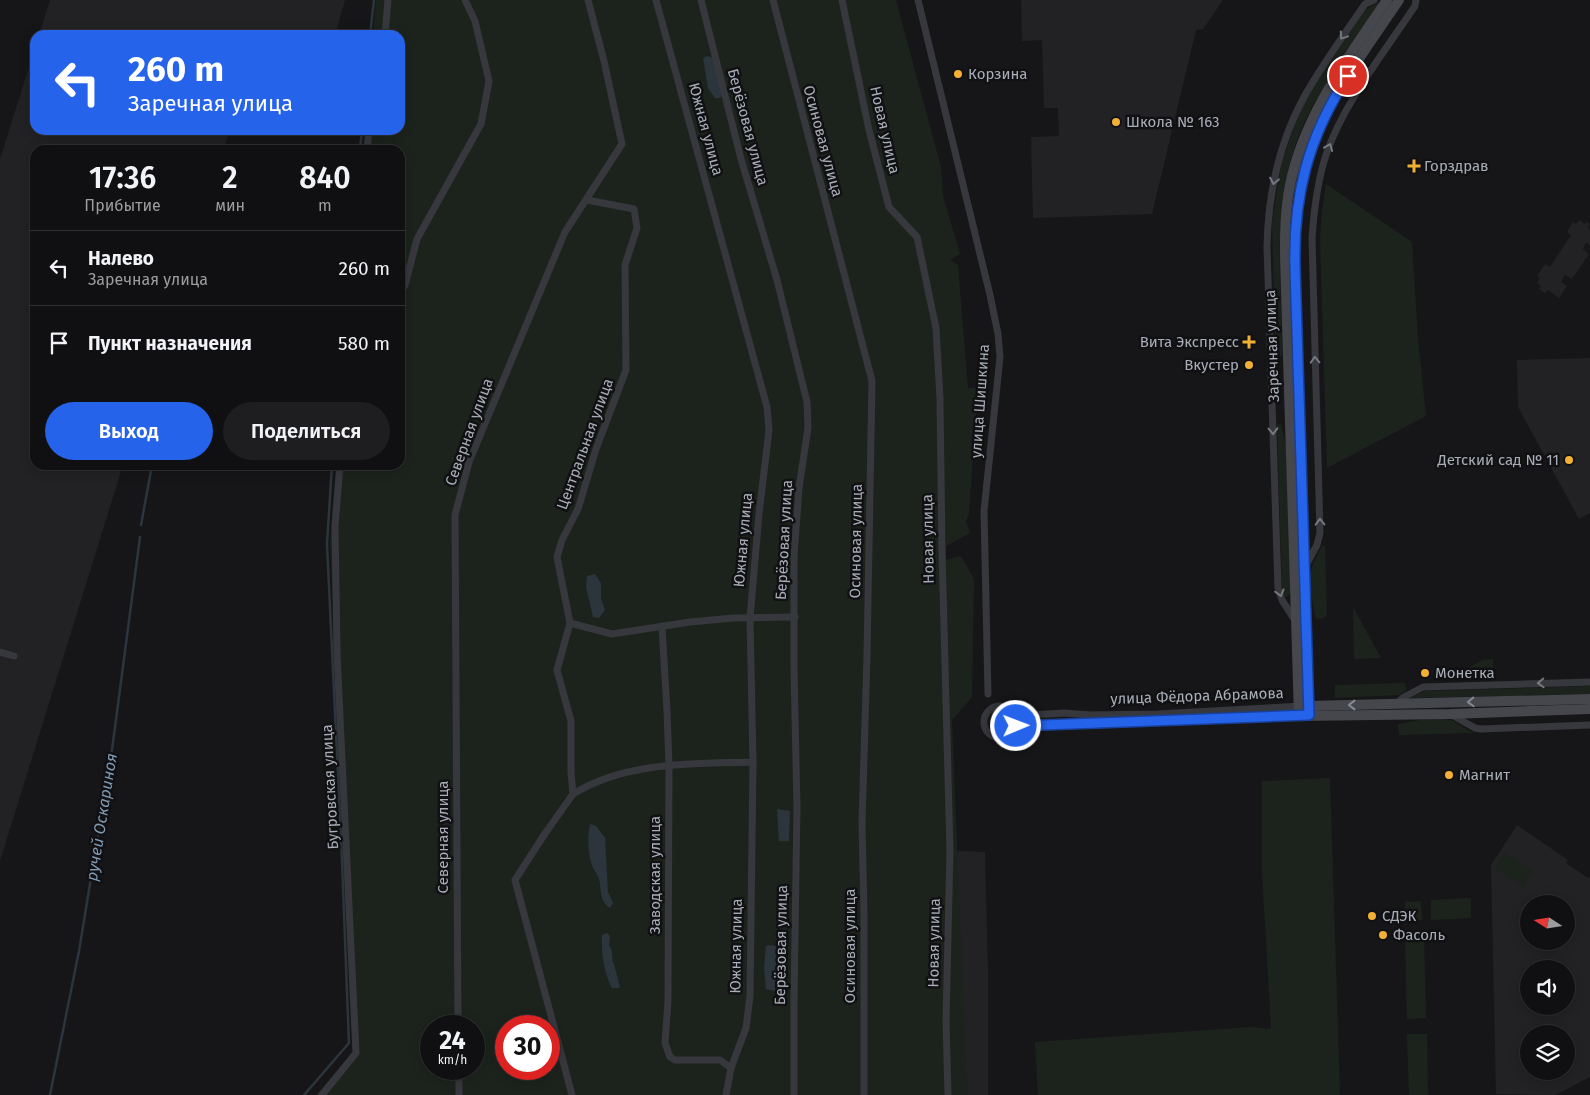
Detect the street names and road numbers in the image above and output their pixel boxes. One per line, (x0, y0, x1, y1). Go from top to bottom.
street label: Берёзовая улица (724, 67, 772, 187)
street label: Южная улица (685, 81, 727, 177)
street label: Осиновая улица (799, 83, 847, 199)
street label: Новая улица (866, 84, 904, 176)
street label: Заречная улица (1261, 290, 1283, 402)
street label: улица Шишкина (967, 343, 993, 459)
street label: Северная улица (441, 376, 497, 488)
street label: Центральная улица (553, 376, 617, 512)
street label: Берёзовая улица (772, 479, 796, 601)
street label: Осиновая улица (846, 483, 866, 599)
street label: Южная улица (730, 492, 756, 588)
street label: Новая улица (918, 494, 938, 584)
street label: улица Фёдора Абрамова (1110, 684, 1284, 708)
street label: Бугровская улица (318, 724, 342, 850)
street label: Северная улица (434, 781, 452, 893)
street label: Заводская улица (646, 816, 664, 934)
street label: Берёзовая улица (771, 885, 791, 1005)
street label: Осиновая улица (841, 889, 859, 1003)
street label: Южная улица (726, 898, 746, 994)
street label: Новая улица (924, 898, 944, 988)

